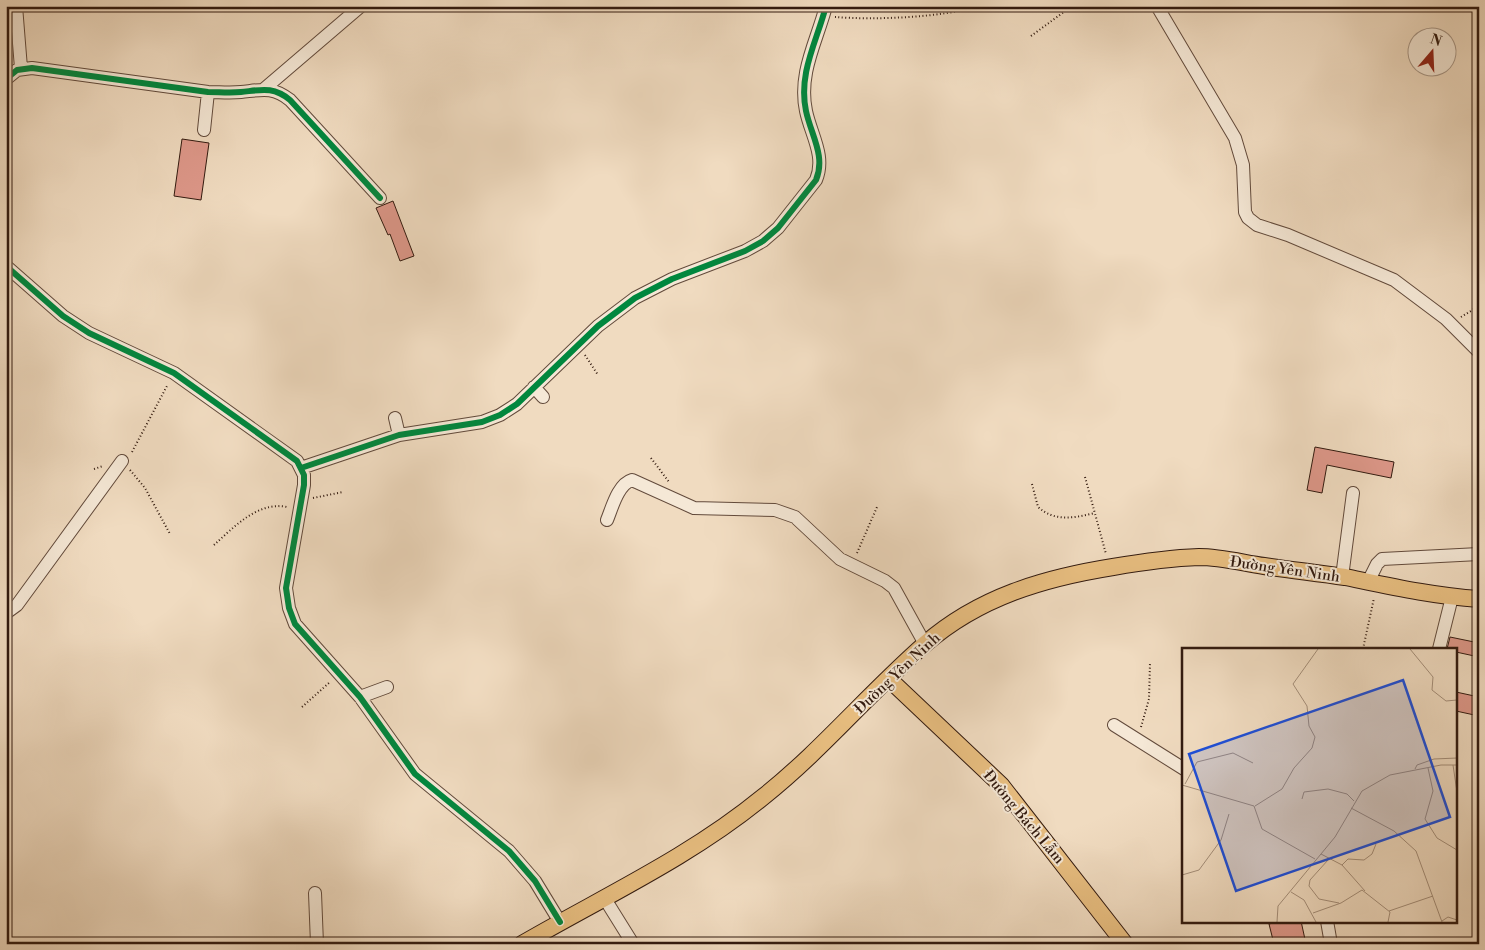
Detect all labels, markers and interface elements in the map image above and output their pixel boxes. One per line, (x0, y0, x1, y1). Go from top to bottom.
north arrow (1408, 28, 1458, 78)
text: N (1428, 30, 1444, 51)
street label: Đường Yên Ninh (1229, 552, 1341, 587)
street label: Đường Yên Ninh (850, 629, 944, 718)
inset map (1182, 648, 1458, 922)
street label: Đường Bách Lẫm (979, 767, 1068, 868)

